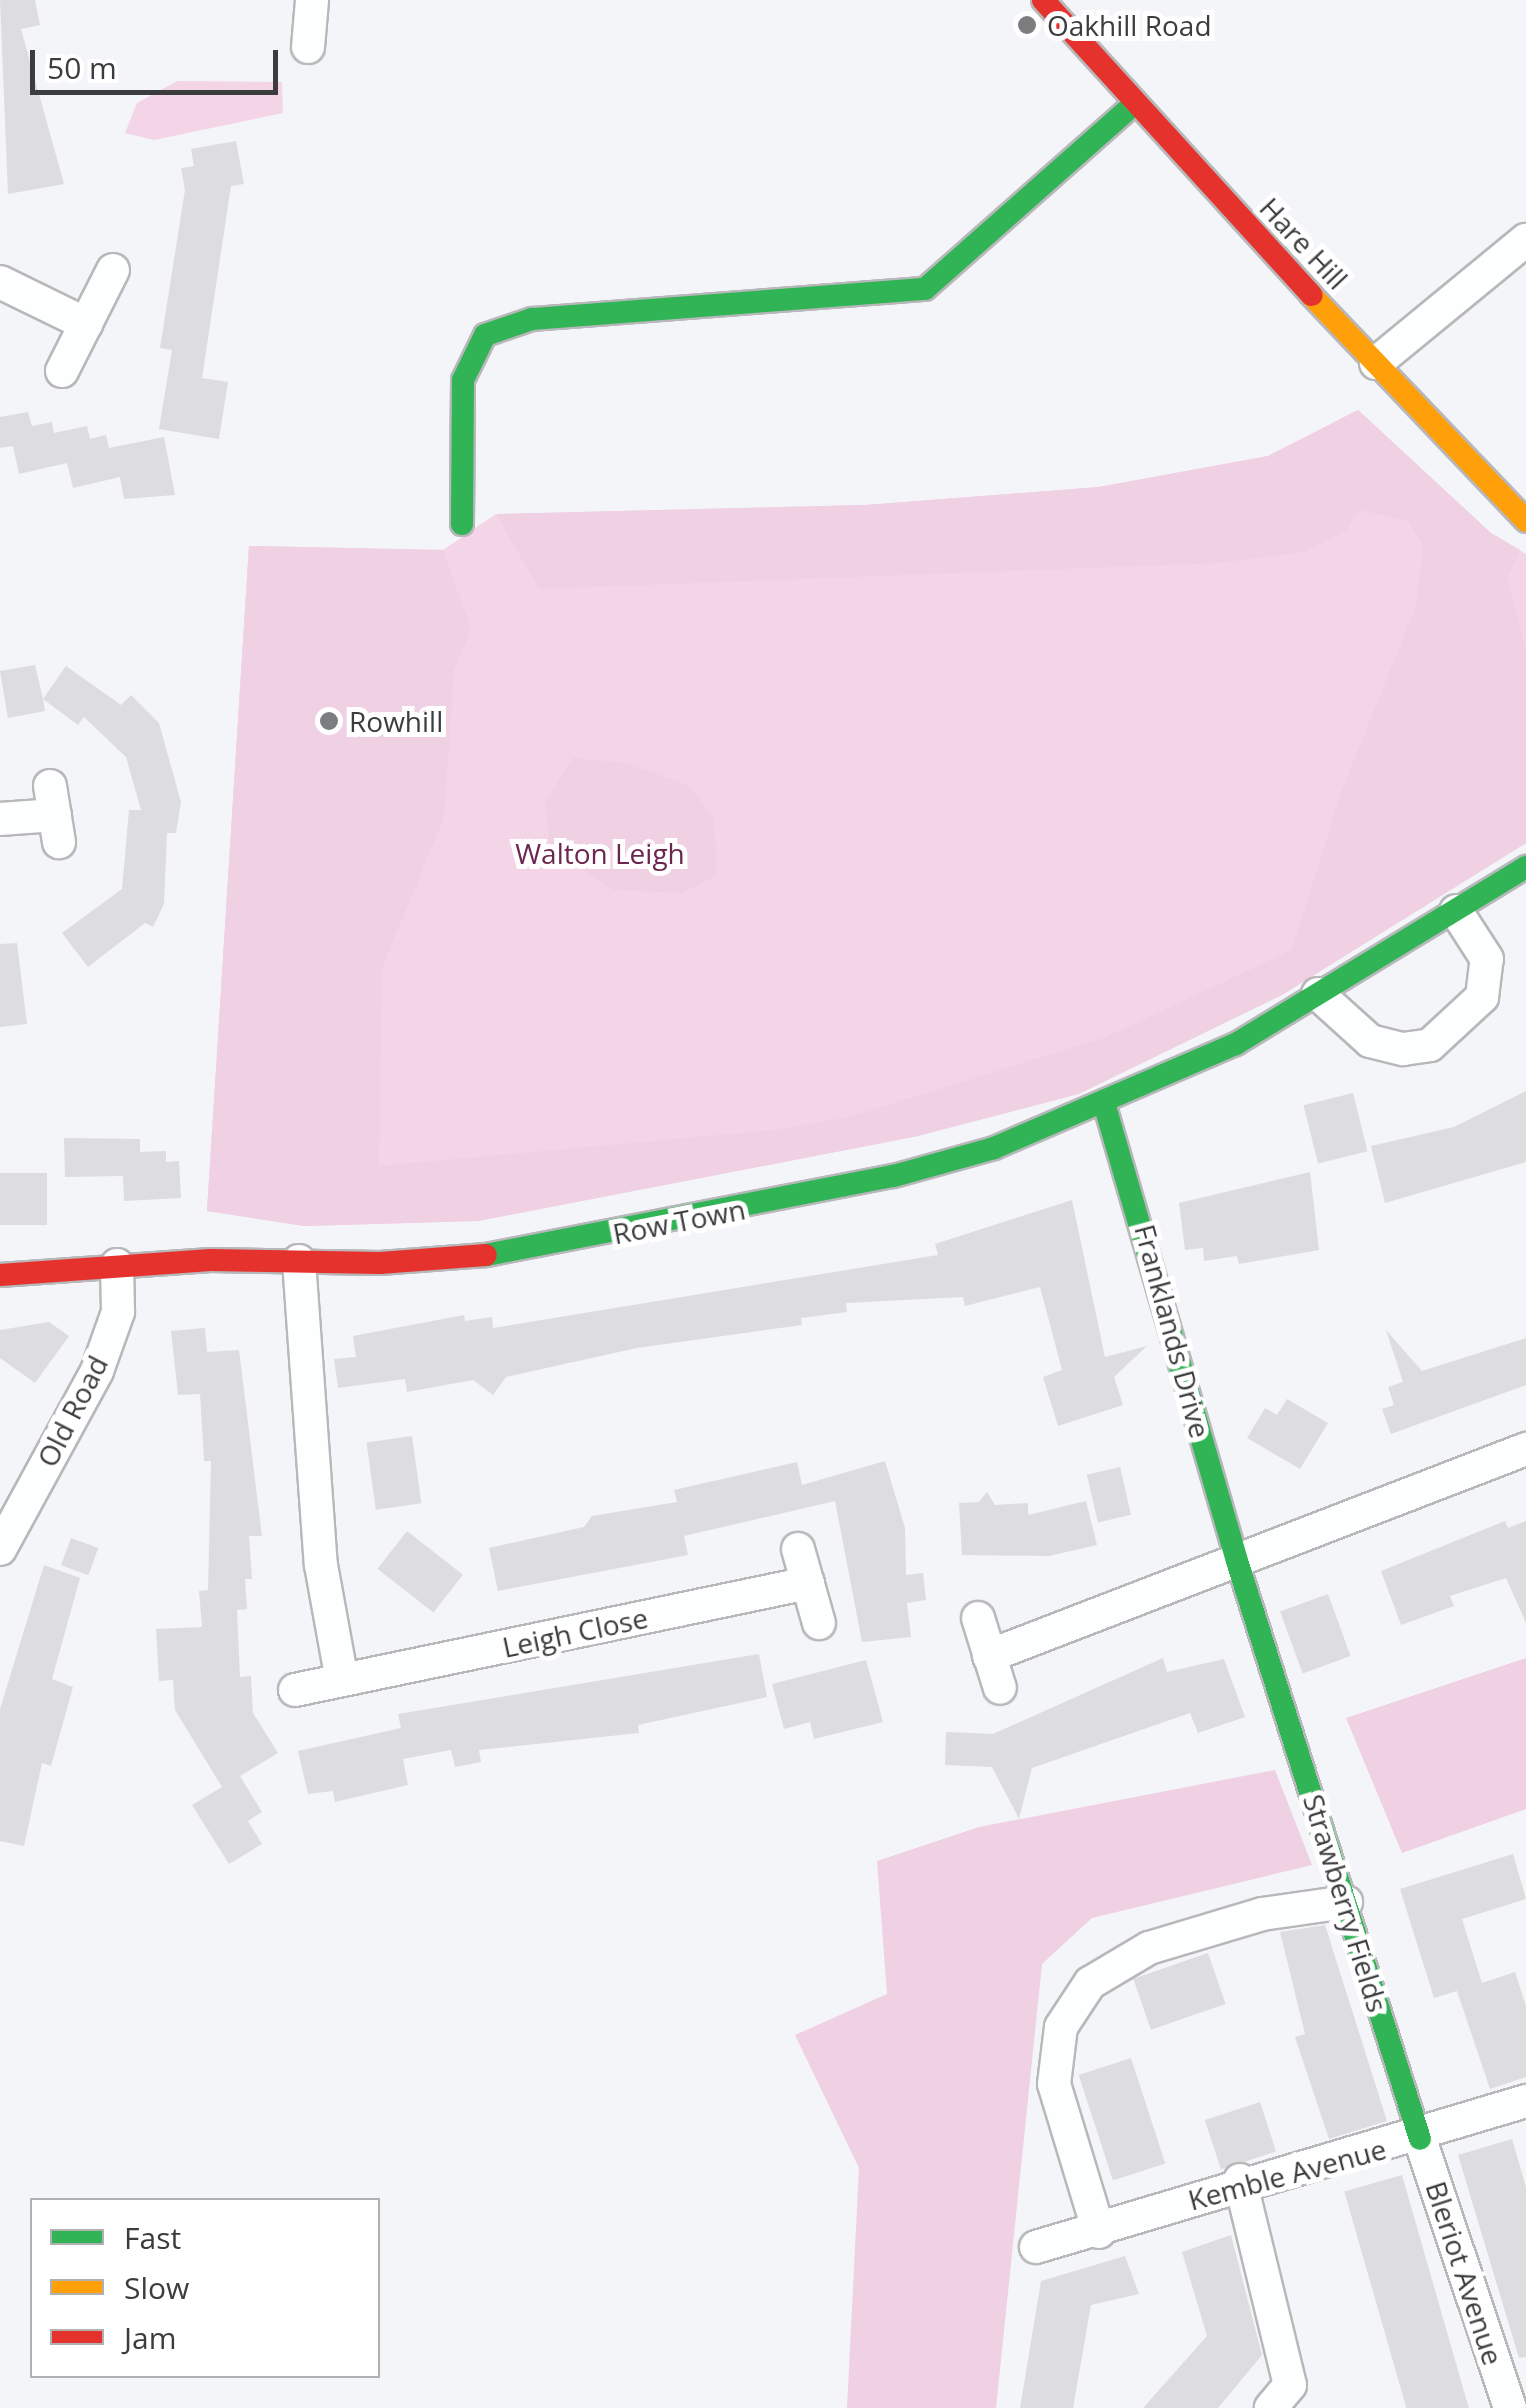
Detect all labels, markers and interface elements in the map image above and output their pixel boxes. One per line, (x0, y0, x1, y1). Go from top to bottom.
place label: Oakhill Road (1047, 8, 1212, 42)
marker: Oakhill Road (1016, 14, 1038, 36)
scale bar (35, 30, 282, 92)
text: 50 m (47, 47, 117, 88)
street label: Hare Hill (1253, 190, 1355, 296)
place label: Rowhill (349, 704, 443, 738)
marker: Rowhill (318, 710, 340, 732)
park label: Walton Leigh (515, 836, 685, 870)
street label: Row Town (610, 1192, 748, 1250)
street label: Franklands Drive (1128, 1221, 1218, 1441)
street label: Old Road (30, 1350, 114, 1472)
street label: Leigh Close (499, 1600, 651, 1664)
street label: Strawberry Fields (1297, 1790, 1395, 2016)
street label: Kemble Avenue (1184, 2131, 1390, 2217)
street label: Bleriot Avenue (1420, 2177, 1510, 2369)
legend (30, 2198, 380, 2378)
text: Fast (124, 2217, 181, 2258)
text: Slow (124, 2267, 189, 2308)
text: Jam (124, 2317, 177, 2358)

